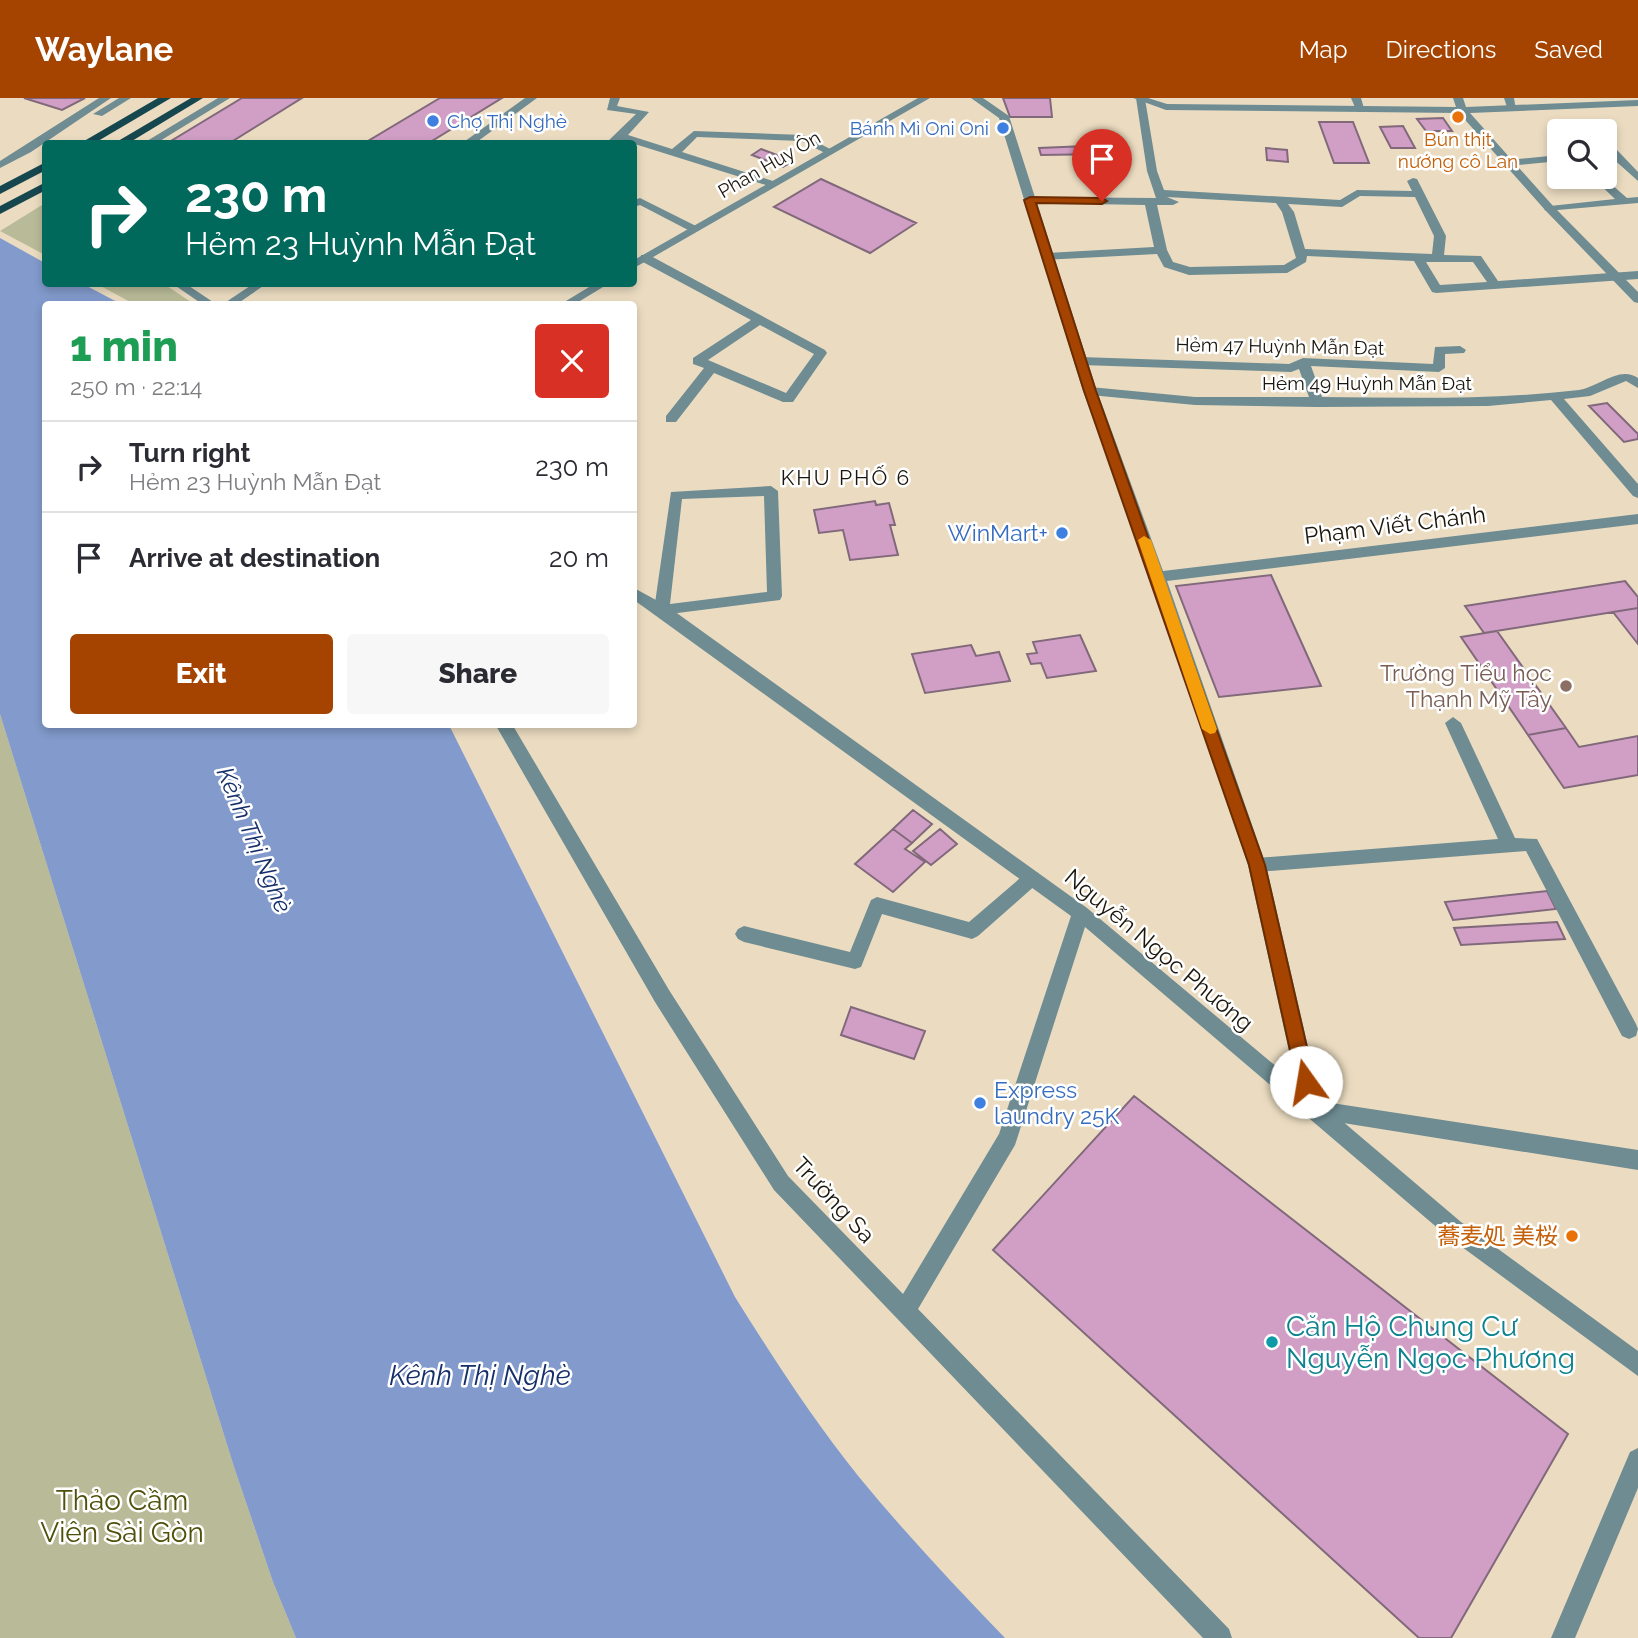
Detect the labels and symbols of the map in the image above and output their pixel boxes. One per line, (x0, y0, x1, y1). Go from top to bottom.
marker: Bún thịt nướng cô Lan (1450, 109, 1466, 125)
place label: Chợ Thị Nghè (447, 110, 567, 132)
marker: Chợ Thị Nghè (425, 113, 441, 129)
place label: Bánh Mì Oni Oni (850, 117, 989, 139)
marker: Bánh Mì Oni Oni (995, 120, 1011, 136)
street label: Phan Huy Ôn (714, 126, 824, 202)
place label: Bún thịt nướng cô Lan (1398, 128, 1518, 172)
pin (1072, 129, 1132, 201)
street label: Hẻm 47 Huỳnh Mẫn Đạt (1175, 333, 1385, 359)
street label: Hẻm 49 Huỳnh Mẫn Đạt (1262, 372, 1473, 394)
district label: KHU PHỐ 6 (781, 465, 911, 490)
street label: Phạm Viết Chánh (1303, 500, 1487, 549)
place label: WinMart+ (948, 519, 1048, 546)
marker: WinMart+ (1054, 525, 1070, 541)
place label: Trường Tiểu học Thạnh Mỹ Tây (1380, 659, 1552, 712)
marker: Trường Tiểu học Thạnh Mỹ Tây (1558, 678, 1574, 694)
water label: Kênh Thị Nghè (211, 763, 298, 917)
street label: Nguyễn Ngọc Phương (1060, 863, 1259, 1036)
position arrow (1269, 1045, 1343, 1119)
place label: Express laundry 25K (994, 1076, 1119, 1129)
marker: Express laundry 25K (972, 1095, 988, 1111)
street label: Trường Sa (788, 1151, 881, 1248)
place label: 蕎麦処 美桜 (1437, 1222, 1558, 1249)
marker: 蕎麦処 美桜 (1564, 1228, 1580, 1244)
place label: Căn Hộ Chung Cư Nguyễn Ngọc Phương (1286, 1310, 1575, 1375)
marker: Căn Hộ Chung Cư Nguyễn Ngọc Phương (1264, 1334, 1280, 1350)
water label: Kênh Thị Nghè (389, 1359, 571, 1392)
park label: Thảo Cầm Viên Sài Gòn (40, 1484, 204, 1549)

